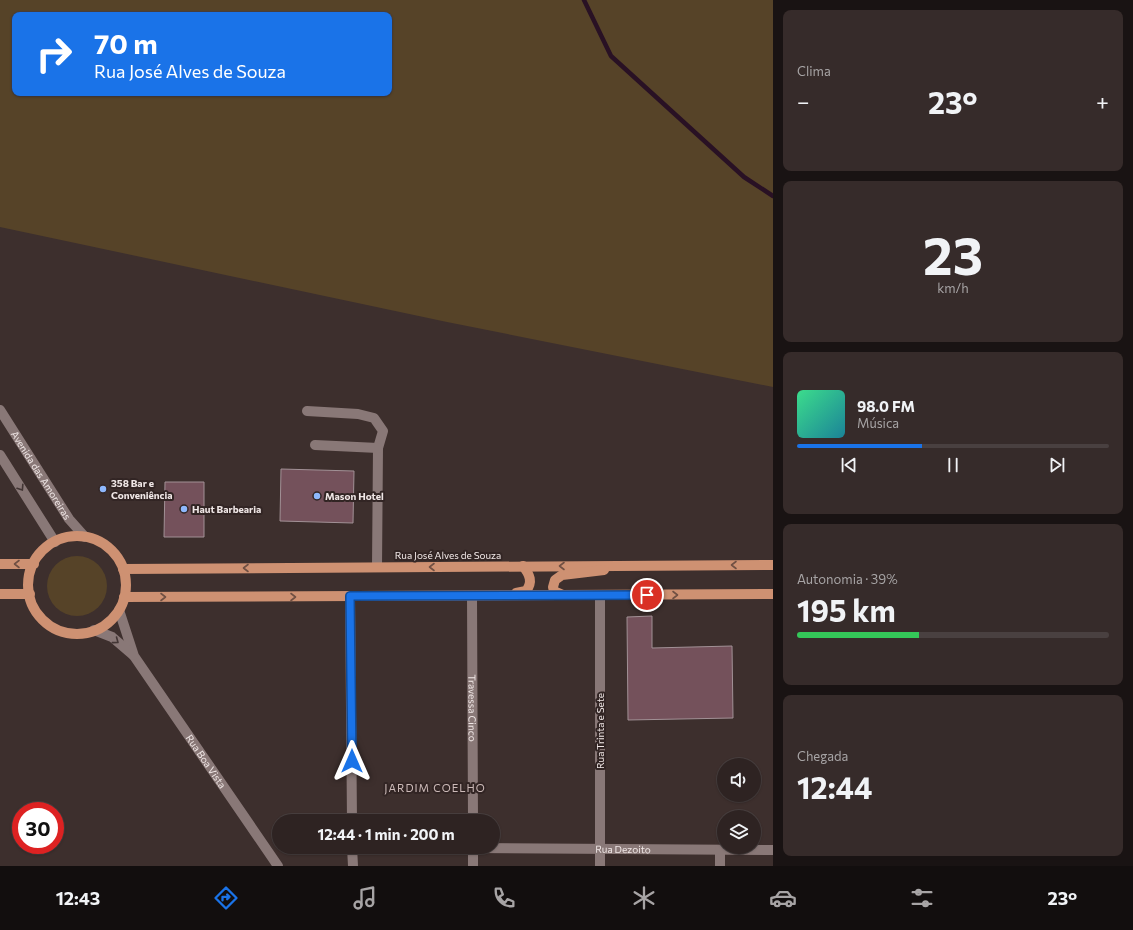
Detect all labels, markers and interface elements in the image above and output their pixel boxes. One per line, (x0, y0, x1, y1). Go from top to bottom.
text: 70 m (94, 26, 158, 60)
icon: right (28, 28, 80, 80)
text: Rua José Alves de Souza (94, 60, 286, 82)
text: Clima (797, 63, 831, 79)
text: 23° (928, 83, 978, 120)
text: − (797, 88, 810, 115)
text: + (1096, 88, 1109, 115)
text: 23 (923, 222, 983, 286)
text: km/h (937, 280, 969, 296)
text: 98.0 FM (857, 397, 915, 415)
text: Música (857, 415, 899, 431)
street label: Avenida das Amoreiras (9, 429, 74, 522)
icon: previous (838, 454, 860, 476)
icon: pause (942, 454, 964, 476)
icon: next (1046, 454, 1068, 476)
place label: 358 Bar e Conveniência (111, 477, 172, 501)
one-way arrow (16, 484, 24, 491)
marker: 358 Bar e Conveniência (98, 484, 108, 494)
place label: Mason Hotel (325, 490, 384, 502)
marker: Mason Hotel (312, 491, 322, 501)
place label: Haut Barbearia (192, 503, 261, 515)
marker: Haut Barbearia (179, 504, 189, 514)
street label: Rua José Alves de Souza (395, 549, 501, 561)
one-way arrow (14, 560, 20, 568)
one-way arrow (731, 561, 737, 569)
one-way arrow (559, 562, 565, 570)
one-way arrow (429, 563, 435, 571)
one-way arrow (243, 564, 249, 572)
text: Autonomia · 39% (797, 571, 898, 587)
pin (630, 578, 664, 612)
icon: arrive (636, 584, 658, 606)
one-way arrow (672, 591, 678, 599)
text: 195 km (797, 591, 896, 628)
one-way arrow (160, 593, 166, 601)
one-way arrow (290, 593, 296, 601)
one-way arrow (111, 636, 118, 643)
street label: Travessa Cinco (466, 674, 479, 742)
street label: Rua Trinta e Sete (594, 693, 606, 769)
street label: Rua Boa Vista (184, 732, 229, 790)
position arrow (331, 740, 373, 782)
text: Chegada (797, 748, 848, 764)
map controls (717, 758, 761, 854)
button: sound (717, 758, 761, 802)
text: 12:44 (797, 768, 872, 805)
district label: JARDIM COELHO (384, 781, 486, 795)
speed limit sign: 30 (12, 802, 64, 854)
button: layers (717, 810, 761, 854)
text: 12:44 · 1 min · 200 m (317, 825, 455, 843)
street label: Rua Dezoito (595, 843, 651, 855)
icon: directions (212, 884, 240, 912)
icon: music (351, 884, 379, 912)
icon: phone (490, 884, 518, 912)
icon: climate (630, 884, 658, 912)
icon: car (769, 884, 797, 912)
icon: filters (908, 884, 936, 912)
text: 12:43 (56, 887, 100, 909)
text: 23° (1048, 887, 1077, 909)

